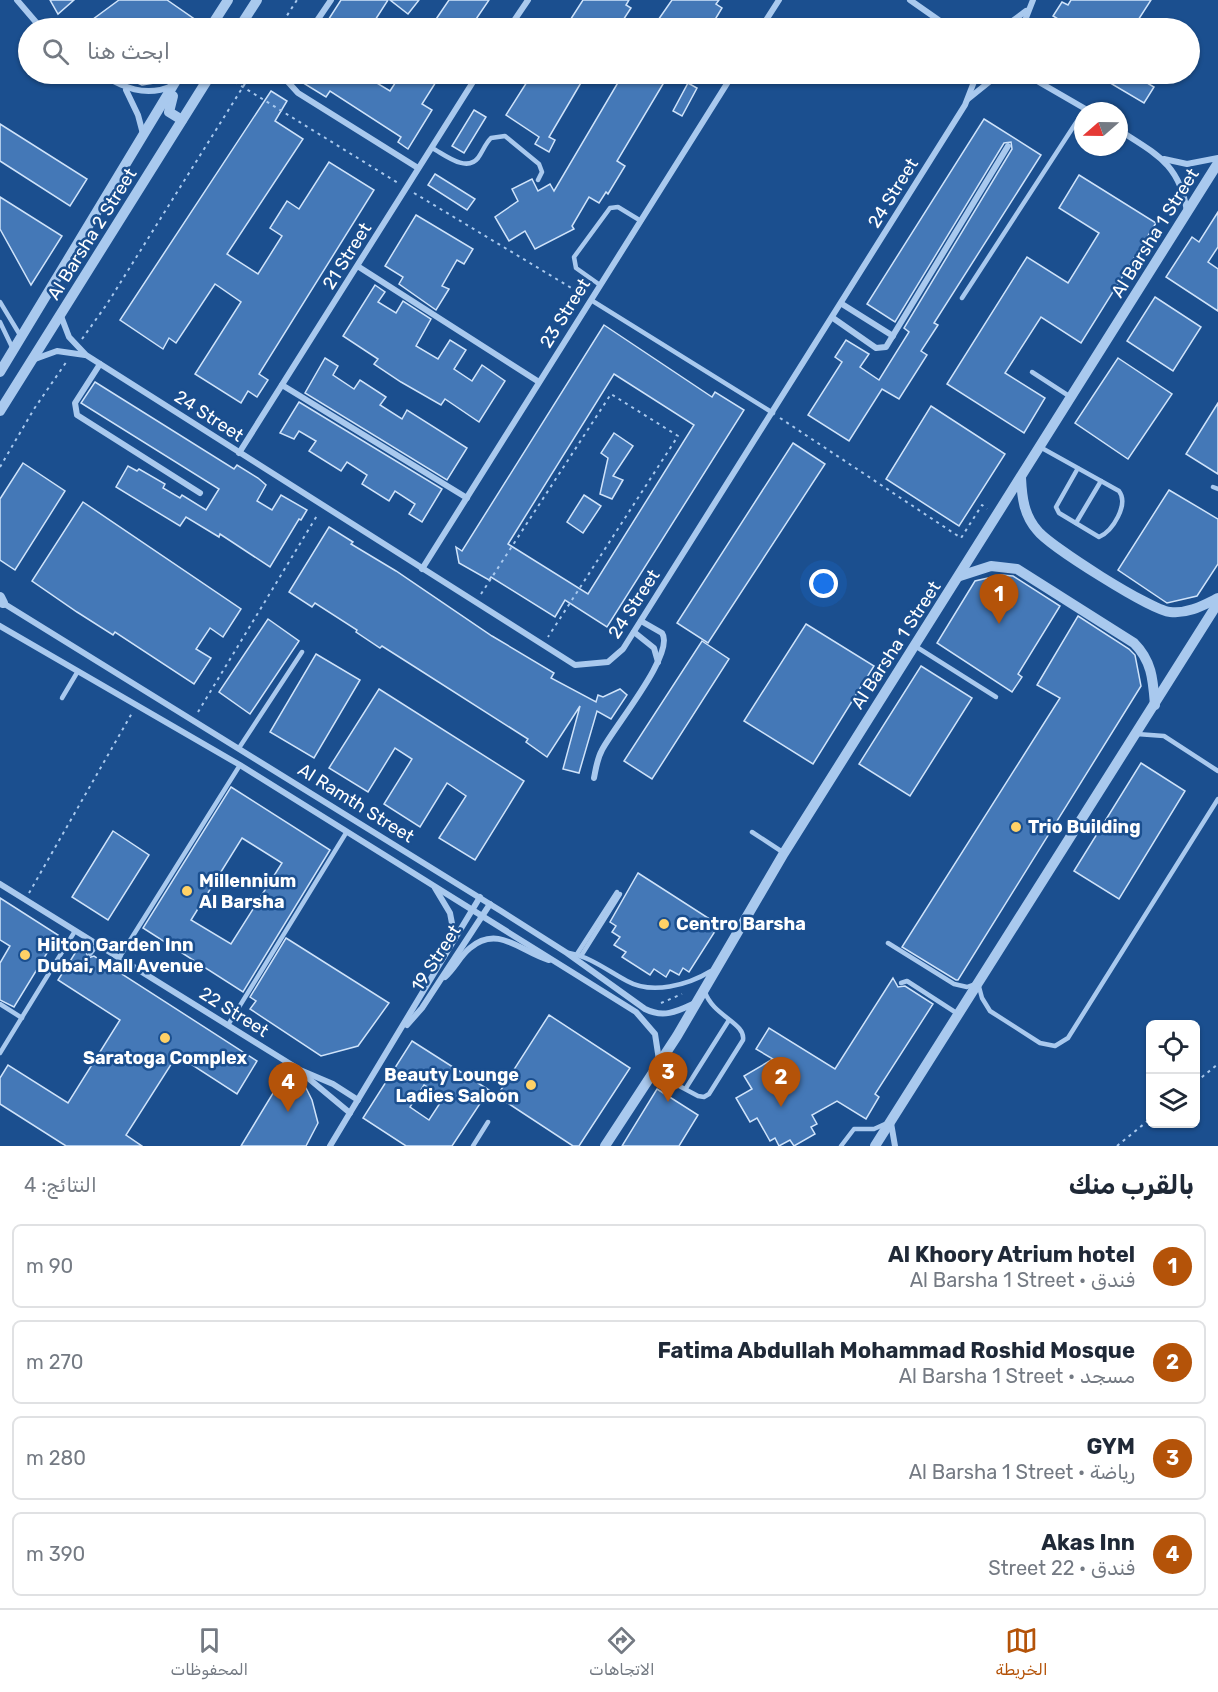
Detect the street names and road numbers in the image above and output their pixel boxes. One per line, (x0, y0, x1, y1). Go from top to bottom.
street label: 24 Street (863, 154, 923, 232)
street label: Al Barsha 2 Street (43, 164, 141, 304)
street label: Al Barsha 1 Street (1106, 164, 1204, 302)
street label: 21 Street (318, 218, 376, 294)
street label: 23 Street (535, 274, 595, 352)
street label: 24 Street (170, 386, 248, 446)
street label: 24 Street (604, 565, 664, 643)
street label: Al Barsha 1 Street (846, 577, 946, 713)
street label: Al Ramth Street (294, 758, 418, 848)
street label: 19 Street (406, 921, 466, 995)
street label: 22 Street (195, 982, 273, 1042)

